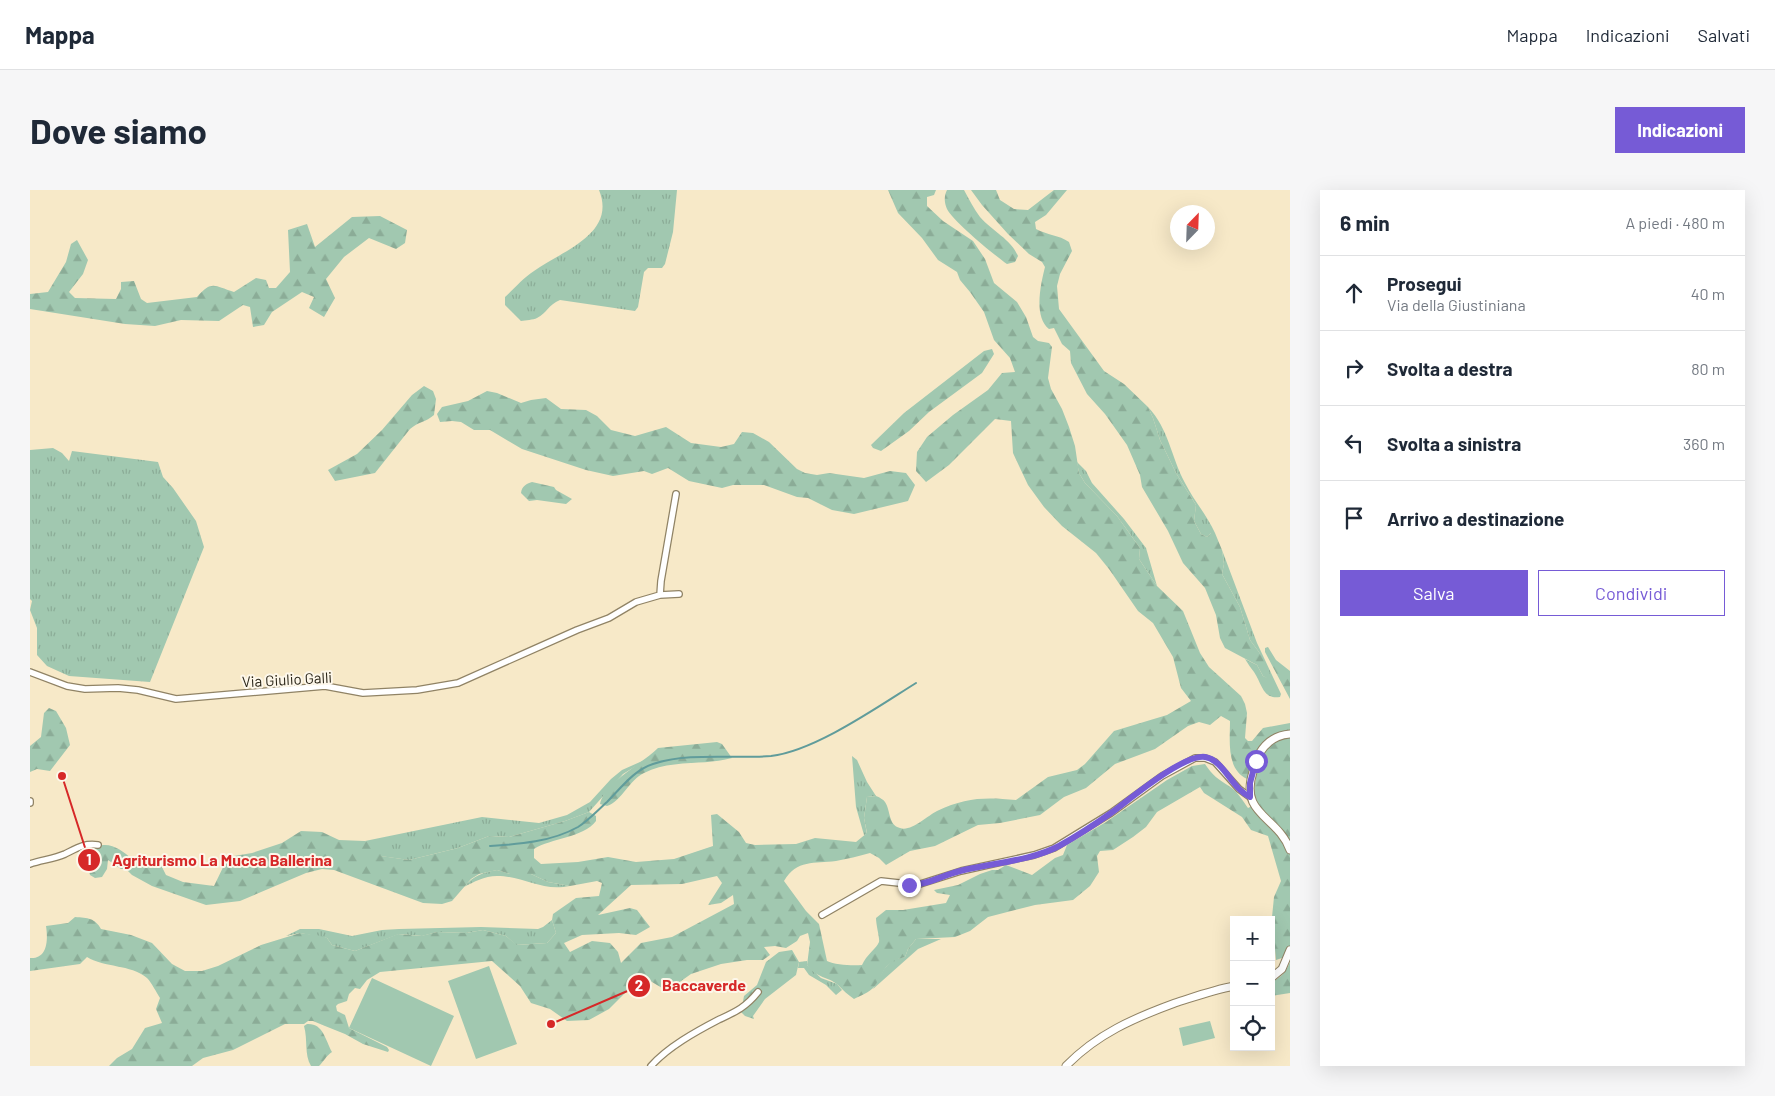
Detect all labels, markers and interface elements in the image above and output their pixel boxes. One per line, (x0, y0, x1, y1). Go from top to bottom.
text: Mappa (25, 20, 95, 49)
text: Mappa (1507, 24, 1558, 46)
text: Indicazioni (1586, 24, 1670, 46)
text: Salvati (1698, 24, 1750, 46)
button: Indicazioni (1615, 107, 1745, 153)
text: Dove siamo (30, 109, 207, 151)
north arrow (1170, 205, 1215, 250)
text: 6 min (1340, 210, 1390, 235)
text: A piedi · 480 m (1625, 213, 1725, 232)
text: Prosegui (1387, 272, 1462, 295)
icon: ahead (1340, 279, 1368, 307)
text: 40 m (1691, 284, 1725, 303)
text: Via della Giustiniana (1387, 295, 1526, 314)
icon: right (1340, 354, 1368, 382)
text: Svolta a destra (1387, 357, 1513, 380)
text: 80 m (1691, 359, 1725, 378)
icon: left (1340, 429, 1368, 457)
text: Svolta a sinistra (1387, 432, 1521, 455)
text: 360 m (1683, 434, 1725, 453)
icon: arrive (1340, 504, 1368, 532)
text: Arrivo a destinazione (1387, 507, 1565, 530)
button: Salva (1340, 570, 1528, 616)
button: Condividi (1538, 570, 1725, 616)
street label: Via Giulio Galli (241, 668, 333, 690)
route start (1245, 750, 1268, 773)
callout: Agriturismo La Mucca Ballerina (77, 845, 342, 876)
text: 1 (86, 850, 92, 868)
text: Agriturismo La Mucca Ballerina (112, 850, 332, 869)
route end (898, 874, 921, 897)
map controls (1230, 916, 1275, 1051)
button: + (1230, 916, 1275, 961)
button: − (1230, 961, 1275, 1006)
callout: Baccaverde (627, 970, 756, 1001)
text: Baccaverde (662, 975, 746, 994)
text: 2 (635, 976, 643, 994)
button: locate (1230, 1006, 1275, 1051)

